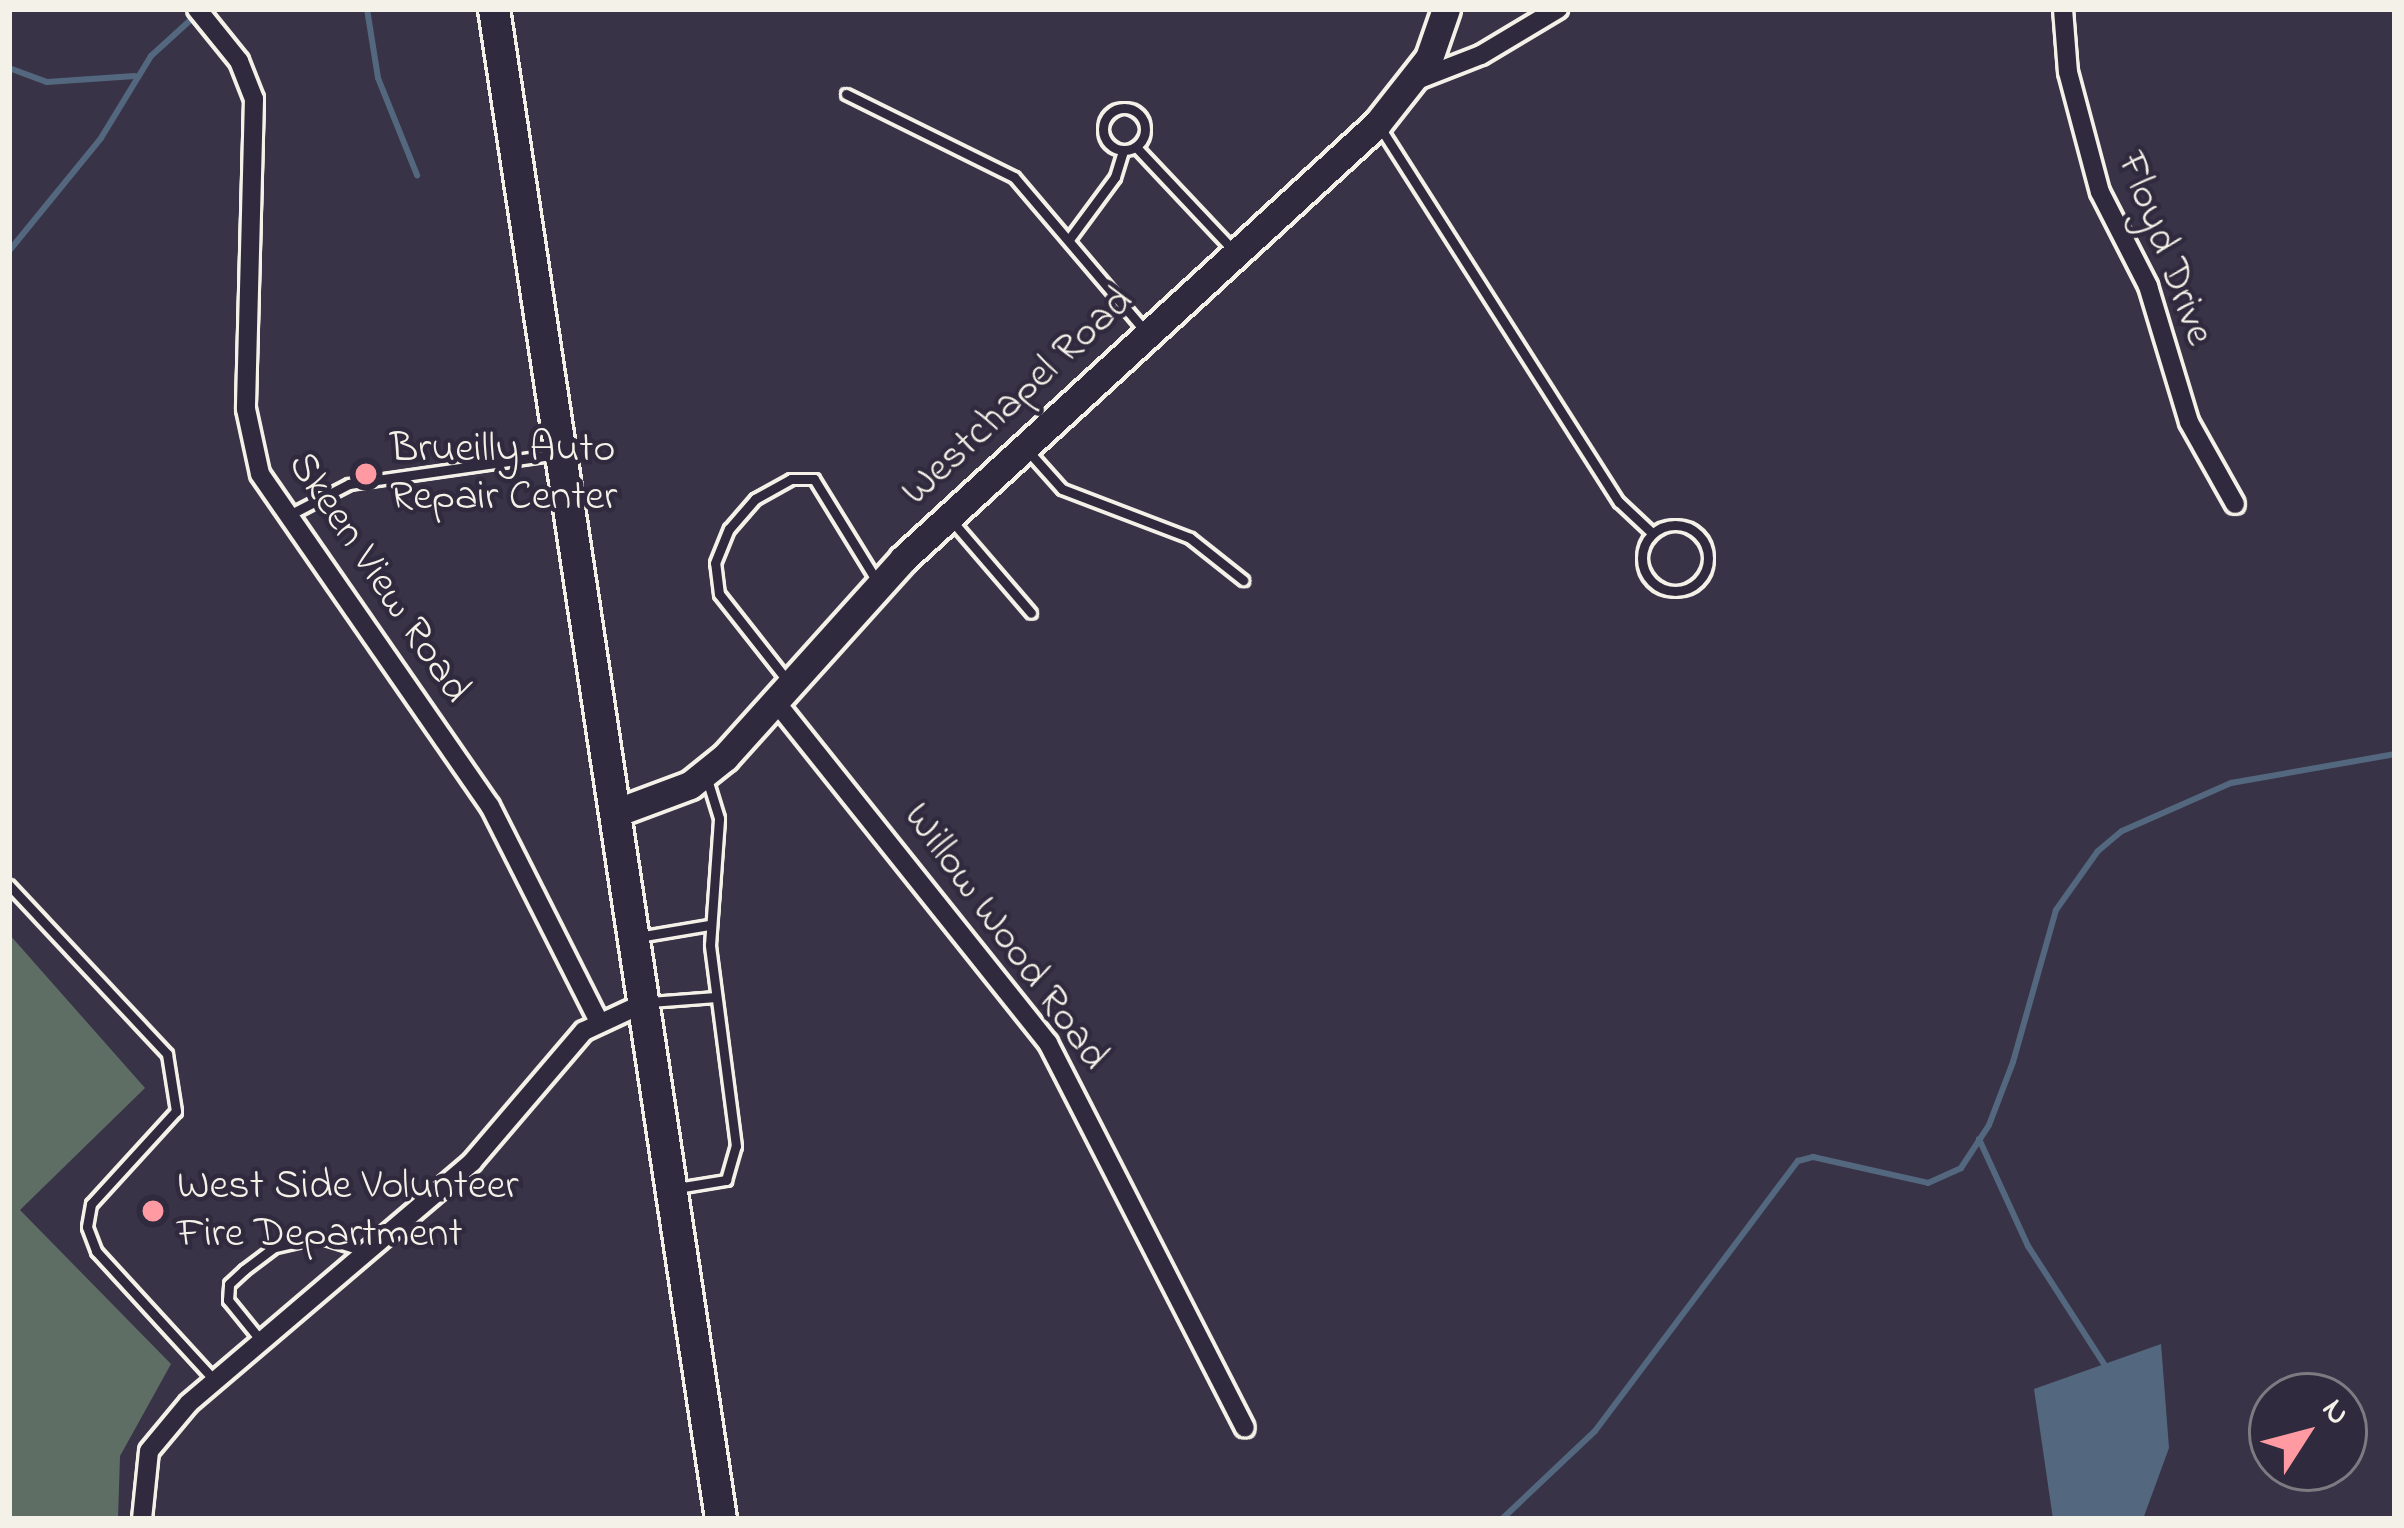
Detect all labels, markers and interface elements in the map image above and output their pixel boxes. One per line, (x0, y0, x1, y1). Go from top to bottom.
street label: Floyd Drive (2104, 145, 2224, 353)
street label: Westchapel Road (892, 277, 1144, 517)
place label: Brueilly Auto Repair Center (390, 425, 617, 524)
street label: Skeen View Road (276, 443, 480, 713)
marker: Brueilly Auto Repair Center (353, 461, 379, 487)
street label: Willow Wood Road (891, 794, 1119, 1080)
place label: West Side Volunteer Fire Department (177, 1162, 519, 1260)
marker: West Side Volunteer Fire Department (140, 1198, 166, 1224)
north arrow (2248, 1372, 2368, 1492)
text: N (2309, 1389, 2361, 1436)

